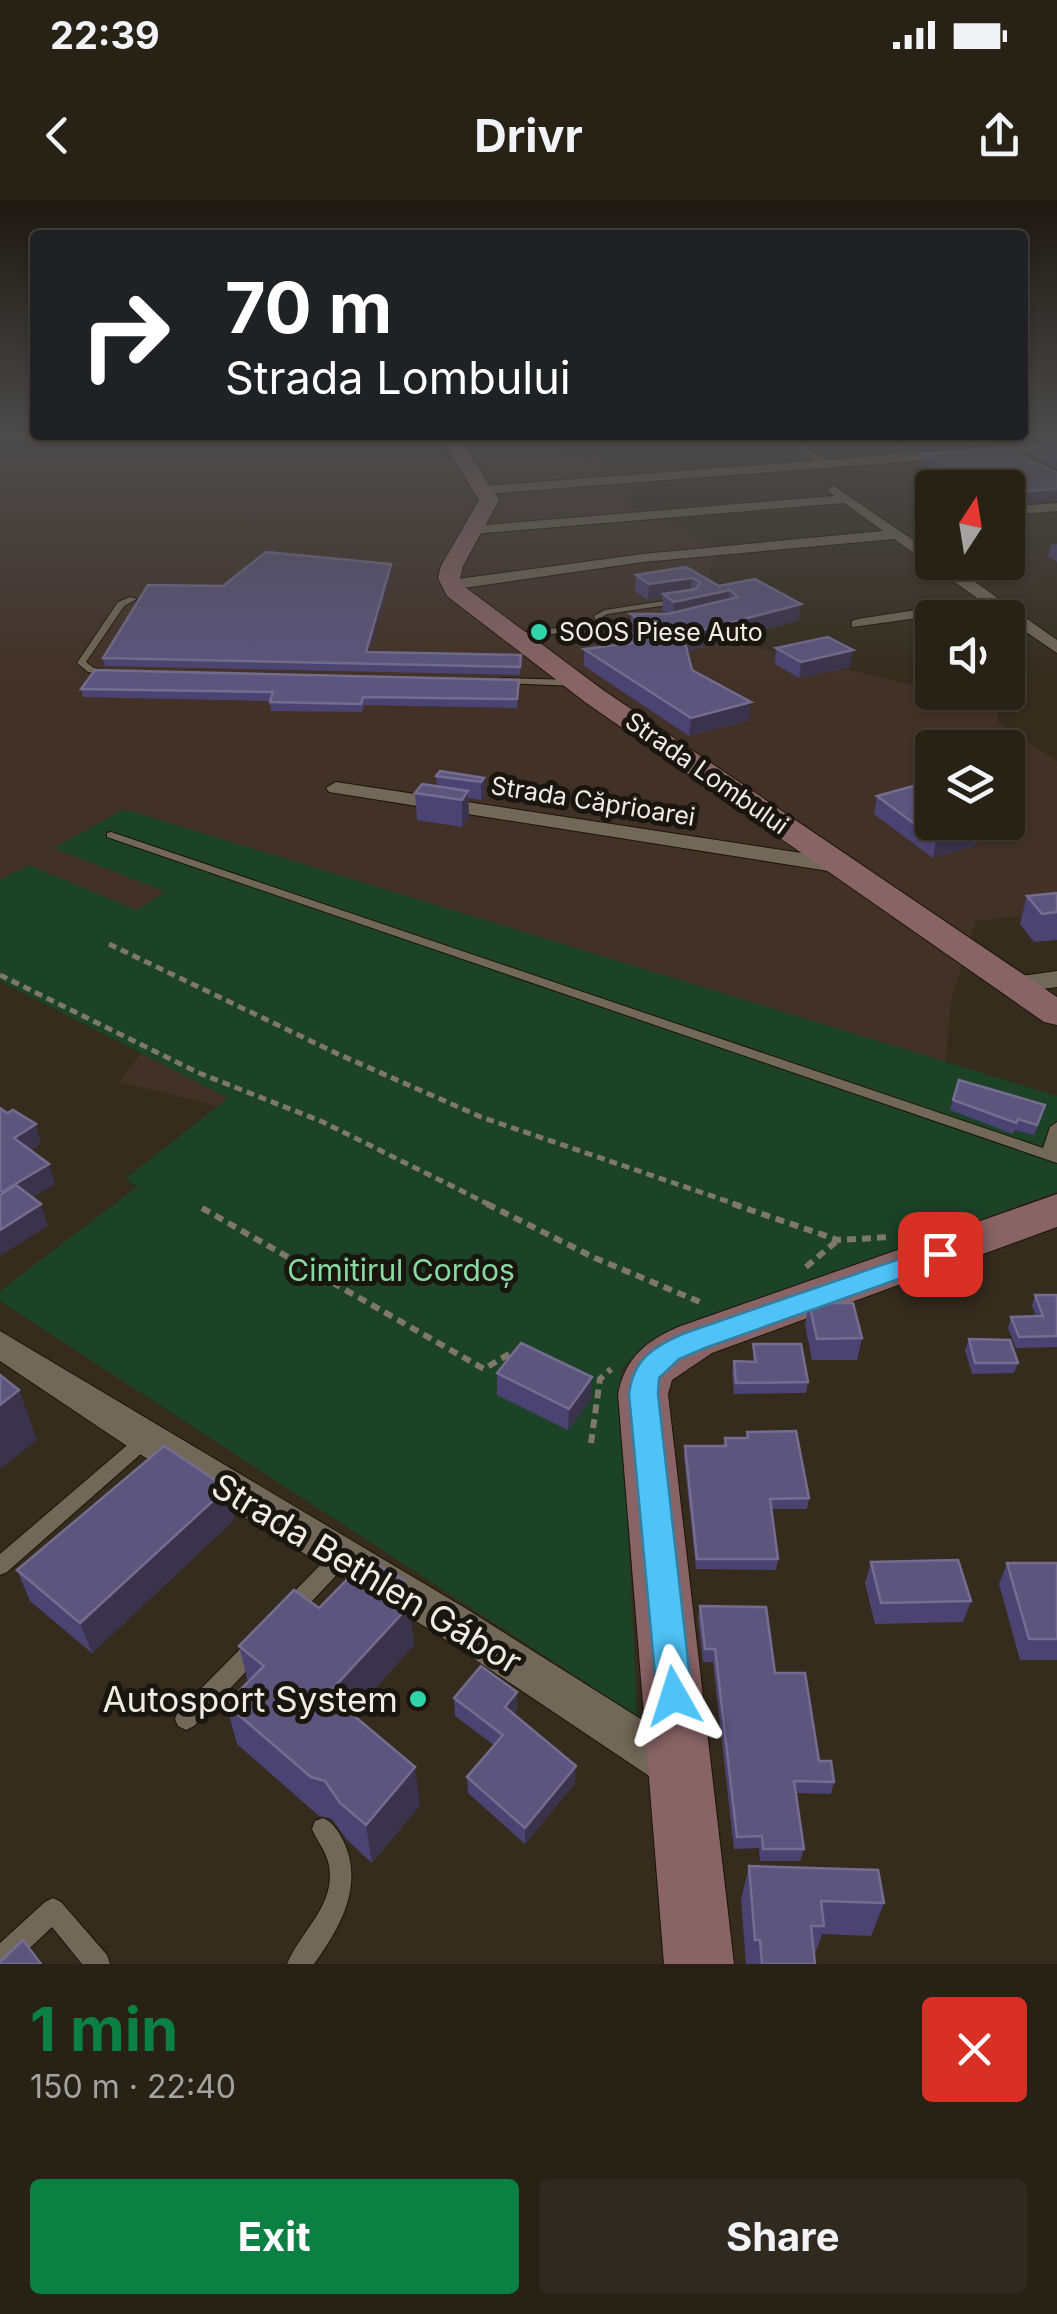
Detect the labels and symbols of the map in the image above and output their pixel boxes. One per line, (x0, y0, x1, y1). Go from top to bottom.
north arrow (915, 470, 1025, 580)
place label: SOOS Piese Auto (559, 617, 763, 647)
marker: SOOS Piese Auto (528, 621, 550, 643)
street label: Strada Lombului (620, 706, 794, 840)
street label: Strada Căprioarei (489, 770, 697, 832)
pin (898, 1212, 983, 1297)
park label: Cimitirul Cordoș (287, 1252, 515, 1288)
street label: Strada Bethlen Gábor (205, 1464, 529, 1682)
position arrow (622, 1644, 726, 1748)
place label: Autosport System (102, 1678, 398, 1720)
marker: Autosport System (407, 1688, 429, 1710)

